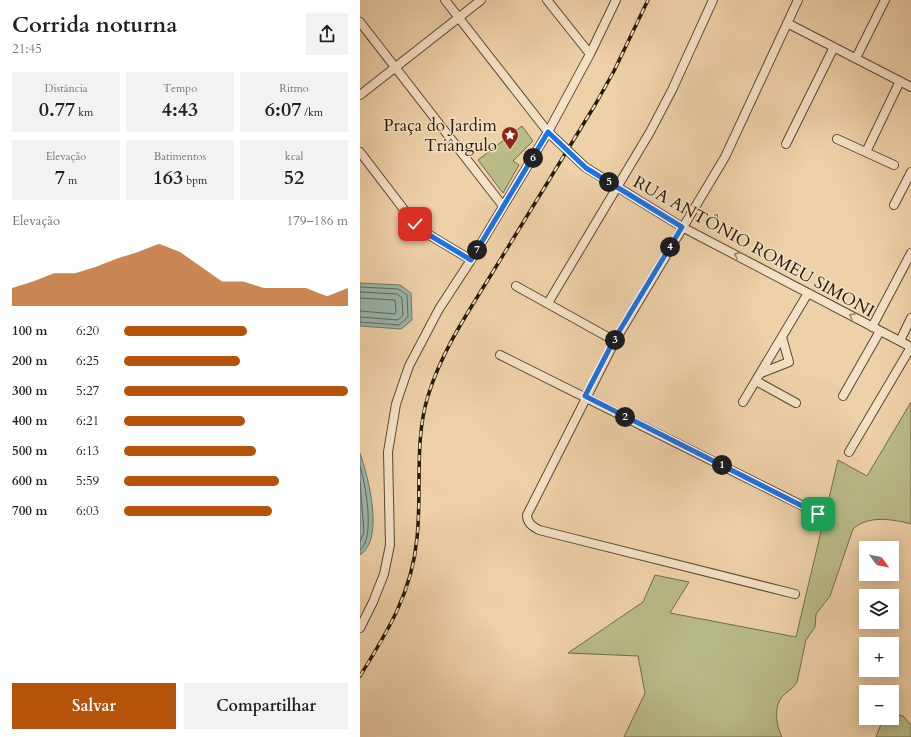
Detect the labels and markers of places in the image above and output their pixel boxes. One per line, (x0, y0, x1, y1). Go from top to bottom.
place label: Praça do Jardim Triângulo (383, 114, 498, 157)
place icon: Praça do Jardim Triângulo (500, 125, 520, 150)
pin: 6 (523, 148, 543, 168)
pin: 5 (599, 172, 619, 192)
pin (398, 207, 432, 241)
pin: 4 (660, 237, 680, 257)
pin: 7 (467, 240, 487, 260)
pin: 3 (605, 330, 625, 350)
pin: 2 (615, 407, 635, 427)
pin: 1 (712, 455, 732, 475)
pin (801, 497, 835, 531)

